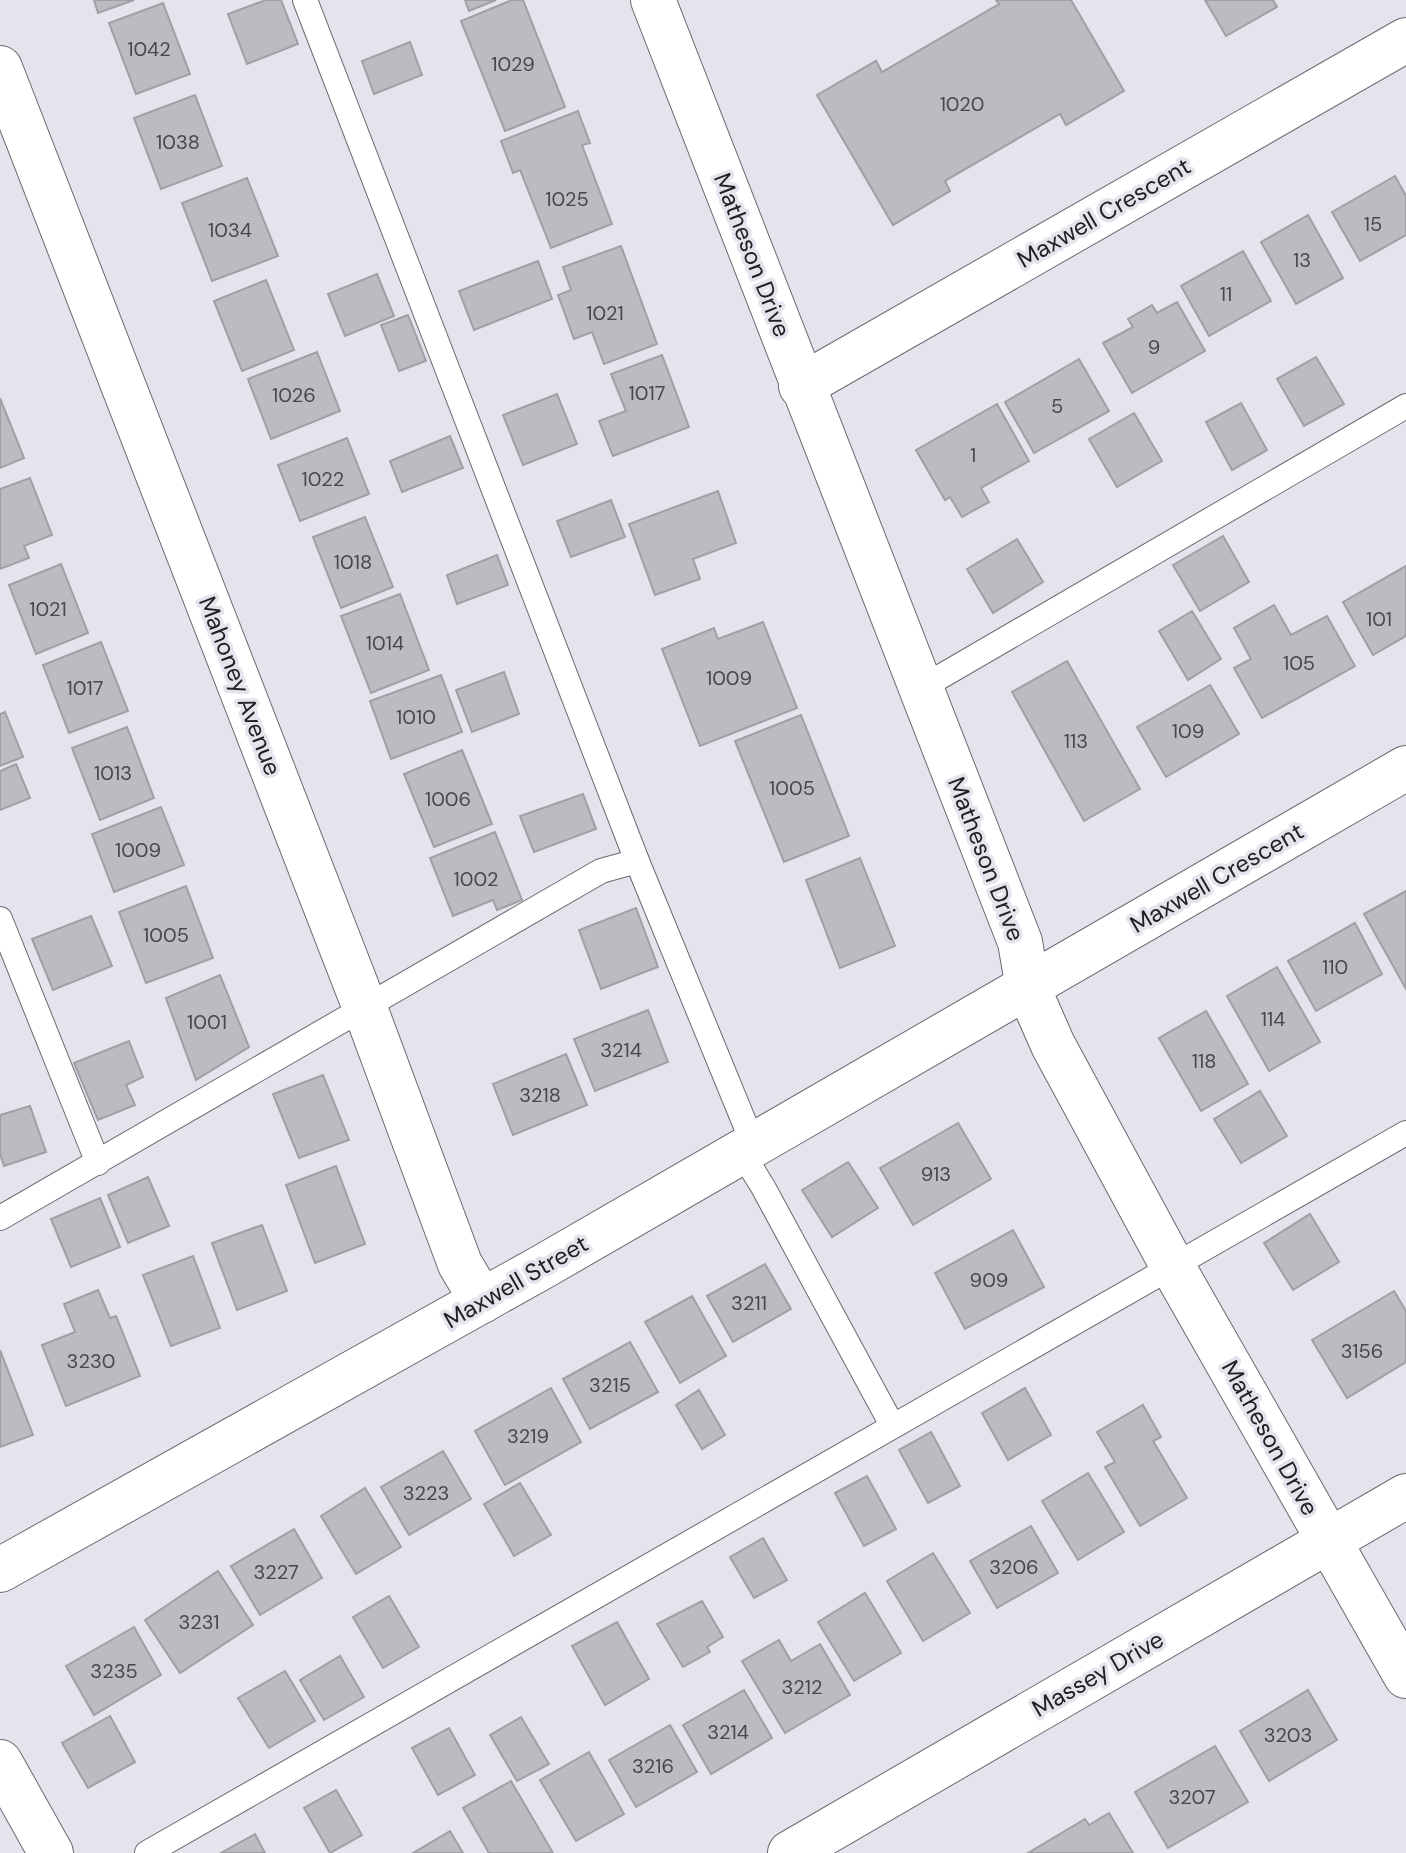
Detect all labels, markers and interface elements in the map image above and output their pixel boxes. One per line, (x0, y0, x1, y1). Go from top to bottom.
house number: 1042 (127, 36, 171, 62)
house number: 1029 (491, 51, 535, 77)
house number: 1020 (940, 91, 984, 117)
house number: 1038 (156, 129, 200, 155)
street label: Maxwell Crescent (1011, 150, 1196, 275)
street label: Matheson Drive (707, 169, 798, 341)
house number: 1025 (545, 186, 589, 212)
house number: 15 (1364, 211, 1382, 237)
house number: 1034 (208, 217, 252, 243)
house number: 13 (1293, 247, 1311, 273)
house number: 11 (1220, 281, 1232, 307)
house number: 1021 (586, 300, 624, 326)
house number: 9 (1148, 334, 1160, 360)
house number: 1017 (629, 380, 665, 406)
house number: 1026 (272, 382, 316, 408)
house number: 5 (1051, 393, 1063, 419)
house number: 1 (970, 442, 976, 468)
house number: 1022 (302, 466, 344, 492)
house number: 1018 (334, 549, 372, 575)
street label: Mahoney Avenue (192, 592, 289, 780)
house number: 1021 (29, 596, 67, 622)
house number: 101 (1366, 606, 1392, 632)
house number: 1014 (366, 630, 404, 656)
house number: 105 (1283, 650, 1315, 676)
house number: 1009 (706, 665, 752, 691)
house number: 1017 (67, 675, 103, 701)
house number: 1010 (396, 704, 436, 730)
house number: 109 (1172, 718, 1204, 744)
house number: 113 (1064, 728, 1088, 754)
house number: 1013 (94, 760, 132, 786)
street label: Matheson Drive (941, 773, 1032, 945)
house number: 1005 (769, 775, 815, 801)
house number: 1006 (425, 786, 471, 812)
street label: Maxwell Crescent (1124, 815, 1309, 940)
house number: 1009 (115, 837, 161, 863)
house number: 1002 (454, 866, 498, 892)
house number: 1005 (143, 922, 189, 948)
house number: 110 (1322, 954, 1348, 980)
house number: 114 (1261, 1006, 1285, 1032)
house number: 1001 (187, 1009, 227, 1035)
house number: 3214 (600, 1037, 642, 1063)
house number: 118 (1192, 1048, 1216, 1074)
house number: 3218 (519, 1082, 561, 1108)
house number: 913 (921, 1161, 951, 1187)
street label: Maxwell Street (438, 1228, 594, 1335)
house number: 909 (970, 1267, 1008, 1293)
house number: 3211 (731, 1290, 767, 1316)
house number: 3156 (1341, 1338, 1383, 1364)
house number: 3230 (67, 1348, 115, 1374)
street label: Matheson Drive (1215, 1355, 1326, 1521)
house number: 3215 (589, 1372, 631, 1398)
house number: 3219 (507, 1423, 549, 1449)
house number: 3223 (403, 1480, 449, 1506)
house number: 3206 (989, 1554, 1039, 1580)
house number: 3227 (253, 1559, 299, 1585)
house number: 3231 (178, 1609, 220, 1635)
street label: Massey Drive (1026, 1623, 1169, 1724)
house number: 3235 (90, 1658, 138, 1684)
house number: 3212 (781, 1674, 823, 1700)
house number: 3214 (707, 1719, 749, 1745)
house number: 3203 (1264, 1722, 1312, 1748)
house number: 3216 (632, 1753, 674, 1779)
house number: 3207 (1168, 1784, 1216, 1810)

